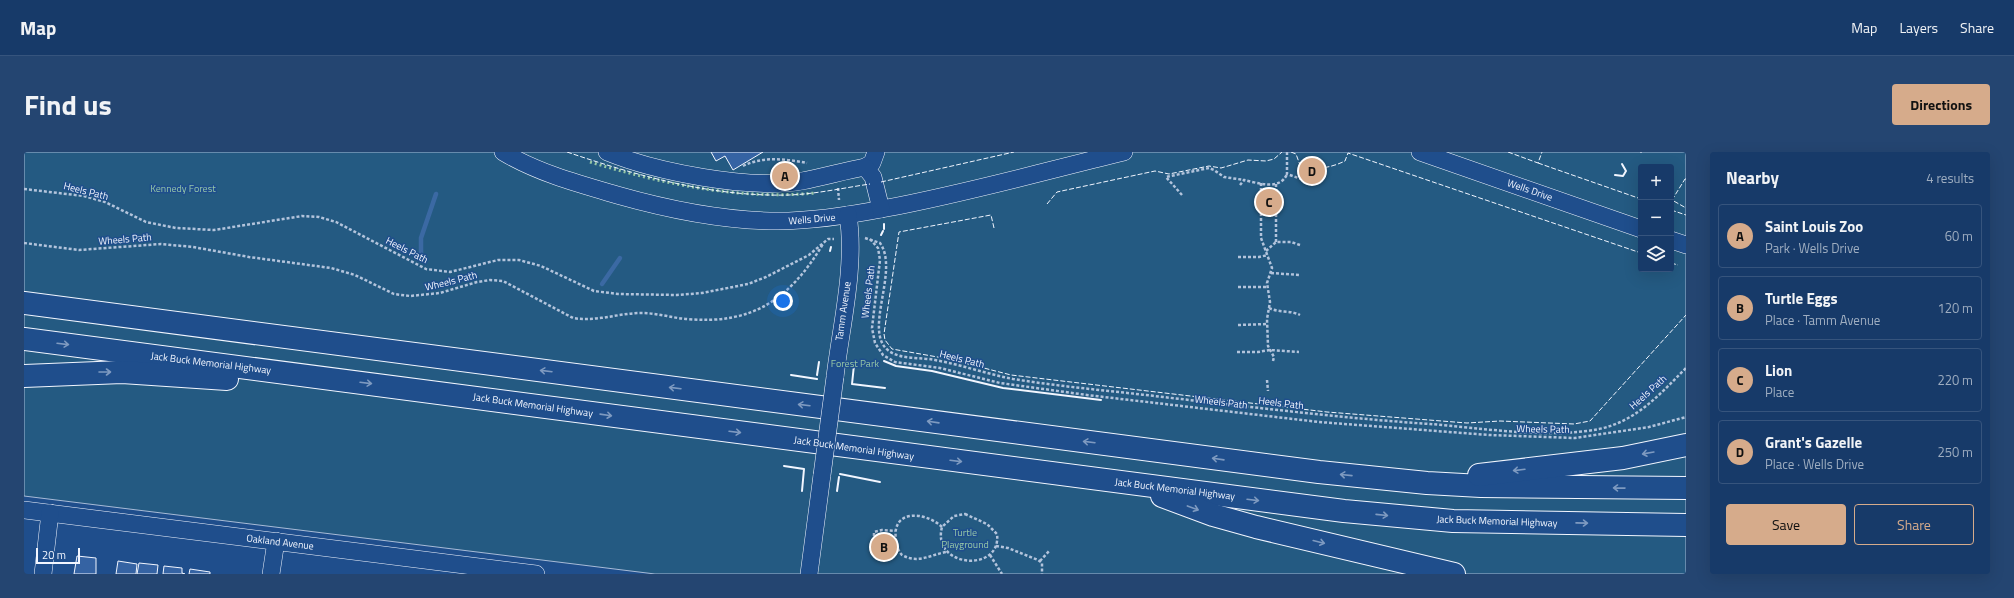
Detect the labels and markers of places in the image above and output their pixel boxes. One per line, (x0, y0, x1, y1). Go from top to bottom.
pin: D (1299, 156, 1325, 186)
pin: A (772, 161, 798, 191)
pin: C (1256, 187, 1282, 217)
pin: B (871, 532, 897, 562)

